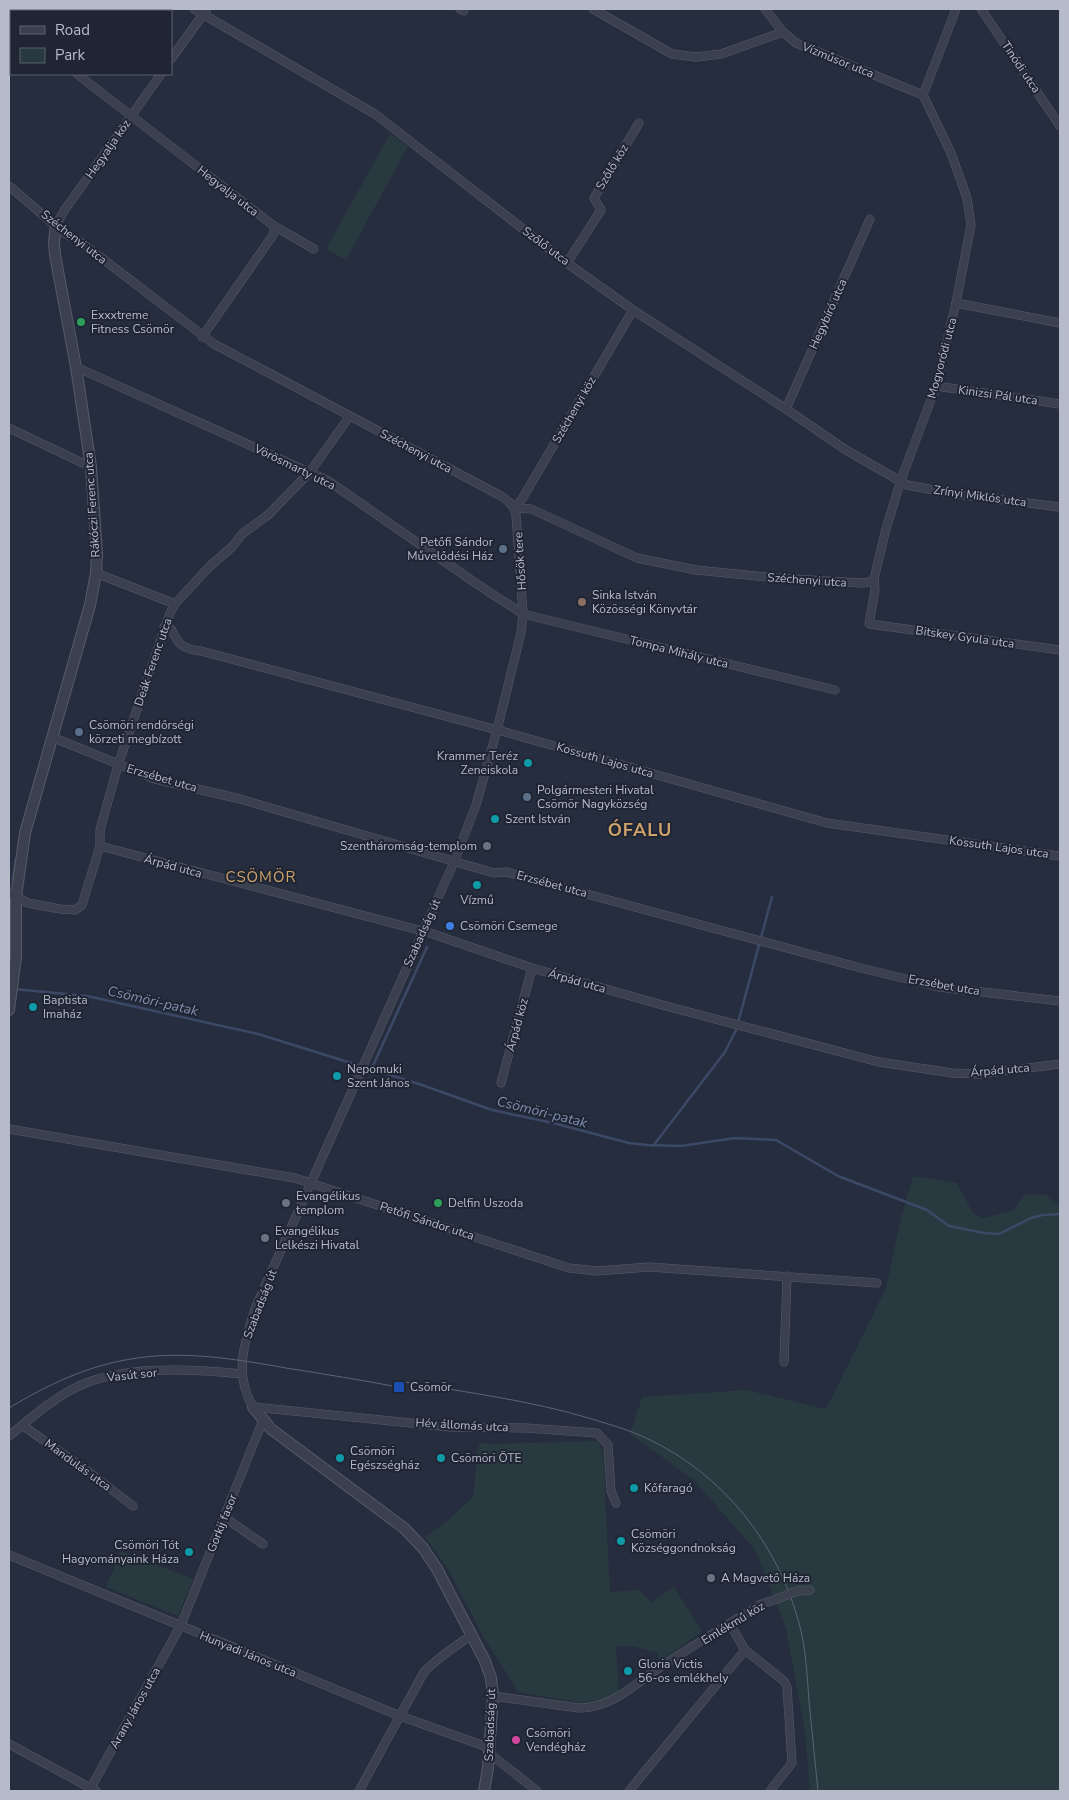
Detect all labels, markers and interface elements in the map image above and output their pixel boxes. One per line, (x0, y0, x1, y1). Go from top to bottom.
legend (10, 10, 172, 75)
text: Road (55, 20, 90, 40)
street label: Vízműsor utca (799, 38, 876, 82)
street label: Tinódi utca (998, 38, 1044, 96)
text: Park (55, 45, 85, 65)
street label: Hegyalja köz (82, 116, 135, 182)
street label: Szőlő köz (592, 141, 632, 193)
street label: Hegyalja utca (194, 162, 262, 220)
street label: Széchenyi utca (38, 206, 110, 268)
street label: Szőlő utca (519, 223, 573, 269)
street label: Hegybíró utca (805, 276, 851, 352)
place label: Exxxtreme Fitness Csömör (91, 307, 175, 337)
marker: Exxxtreme Fitness Csömör (75, 316, 87, 328)
street label: Mogyoródi utca (924, 316, 960, 400)
street label: Széchenyi köz (548, 373, 600, 446)
street label: Kinizsi Pál utca (957, 382, 1039, 408)
street label: Széchenyi utca (377, 425, 455, 477)
street label: Vörösmarty utca (251, 440, 338, 494)
street label: Rákóczi Ferenc utca (80, 452, 104, 558)
street label: Zrínyi Miklós utca (932, 482, 1028, 510)
street label: Hősök tere (510, 531, 530, 591)
place label: Petőfi Sándor Művelődési Ház (407, 534, 494, 564)
marker: Petőfi Sándor Művelődési Ház (497, 543, 509, 555)
street label: Széchenyi utca (767, 569, 847, 591)
place label: Sinka István Közösségi Könyvtár (592, 587, 698, 617)
marker: Sinka István Közösségi Könyvtár (576, 596, 588, 608)
street label: Deák Ferenc utca (130, 616, 176, 708)
street label: Bitskey Gyula utca (915, 622, 1015, 652)
street label: Tompa Mihály utca (628, 632, 730, 672)
place label: Csömöri rendőrségi körzeti megbízott (89, 717, 194, 747)
marker: Csömöri rendőrségi körzeti megbízott (73, 726, 85, 738)
street label: Kossuth Lajos utca (555, 738, 655, 782)
place label: Krammer Teréz Zeneiskola (437, 748, 518, 778)
marker: Krammer Teréz Zeneiskola (522, 757, 534, 769)
street label: Erzsébet utca (125, 760, 199, 796)
place label: Polgármesteri Hivatal Csömör Nagyközség (537, 782, 654, 812)
marker: Polgármesteri Hivatal Csömör Nagyközség (521, 791, 533, 803)
place label: Szent István (505, 811, 571, 827)
marker: Szent István (489, 813, 501, 825)
district label: ÓFALU (608, 818, 672, 842)
street label: Kossuth Lajos utca (948, 832, 1050, 862)
place label: Szentháromság-templom (340, 838, 477, 854)
marker: Szentháromság-templom (481, 840, 493, 852)
street label: Árpád utca (142, 851, 204, 881)
district label: CSÖMÖR (225, 867, 297, 887)
street label: Erzsébet utca (515, 867, 589, 901)
marker: Vízmű (471, 879, 483, 891)
place label: Vízmű (459, 892, 494, 908)
street label: Szabadság út (400, 896, 444, 969)
place label: Csömöri Csemege (460, 918, 558, 934)
marker: Csömöri Csemege (444, 920, 456, 932)
street label: Árpád utca (546, 965, 608, 997)
street label: Erzsébet utca (907, 971, 981, 999)
water label: Csömöri-patak (106, 981, 201, 1021)
place label: Baptista Imaház (43, 992, 88, 1022)
street label: Árpád köz (502, 996, 532, 1053)
marker: Baptista Imaház (27, 1001, 39, 1013)
street label: Árpád utca (970, 1059, 1030, 1081)
place label: Nepomuki Szent János (347, 1061, 410, 1091)
marker: Nepomuki Szent János (331, 1070, 343, 1082)
water label: Csömöri-patak (495, 1092, 590, 1133)
place label: Evangélikus templom (296, 1188, 361, 1218)
place label: Delfin Uszoda (448, 1195, 523, 1211)
marker: Evangélikus templom (280, 1197, 292, 1209)
marker: Delfin Uszoda (432, 1197, 444, 1209)
street label: Petőfi Sándor utca (378, 1198, 476, 1244)
place label: Evangélikus Lelkészi Hivatal (275, 1223, 360, 1253)
marker: Evangélikus Lelkészi Hivatal (259, 1232, 271, 1244)
street label: Szabadság út (239, 1266, 281, 1341)
street label: Vasút sor (105, 1364, 159, 1386)
place label: Csömör (410, 1379, 452, 1395)
marker: Csömör (392, 1380, 406, 1394)
street label: Hév állomás utca (415, 1415, 509, 1435)
street label: Mandulás utca (41, 1435, 115, 1495)
place label: Csömöri Egészségház (350, 1443, 420, 1473)
place label: Csömöri ÖTE (451, 1450, 521, 1466)
marker: Csömöri Egészségház (334, 1452, 346, 1464)
marker: Csömöri ÖTE (435, 1452, 447, 1464)
place label: Kőfaragó (644, 1480, 693, 1496)
marker: Kőfaragó (628, 1482, 640, 1494)
street label: Gorkij fasor (203, 1491, 241, 1554)
place label: Csömöri Községgondnokság (631, 1526, 736, 1556)
marker: Csömöri Községgondnokság (615, 1535, 627, 1547)
place label: Csömöri Tót Hagyományaink Háza (62, 1537, 180, 1567)
marker: Csömöri Tót Hagyományaink Háza (183, 1546, 195, 1558)
place label: A Magvető Háza (721, 1570, 810, 1586)
marker: A Magvető Háza (705, 1572, 717, 1584)
street label: Emlékmű köz (698, 1598, 768, 1648)
street label: Hunyadi János utca (197, 1627, 299, 1681)
place label: Gloria Victis 56-os emlékhely (638, 1656, 729, 1686)
street label: Arany János utca (106, 1664, 164, 1752)
marker: Gloria Victis 56-os emlékhely (622, 1665, 634, 1677)
street label: Szabadság út (481, 1688, 499, 1762)
place label: Csömöri Vendégház (525, 1725, 586, 1755)
marker: Csömöri Vendégház (510, 1734, 522, 1746)

